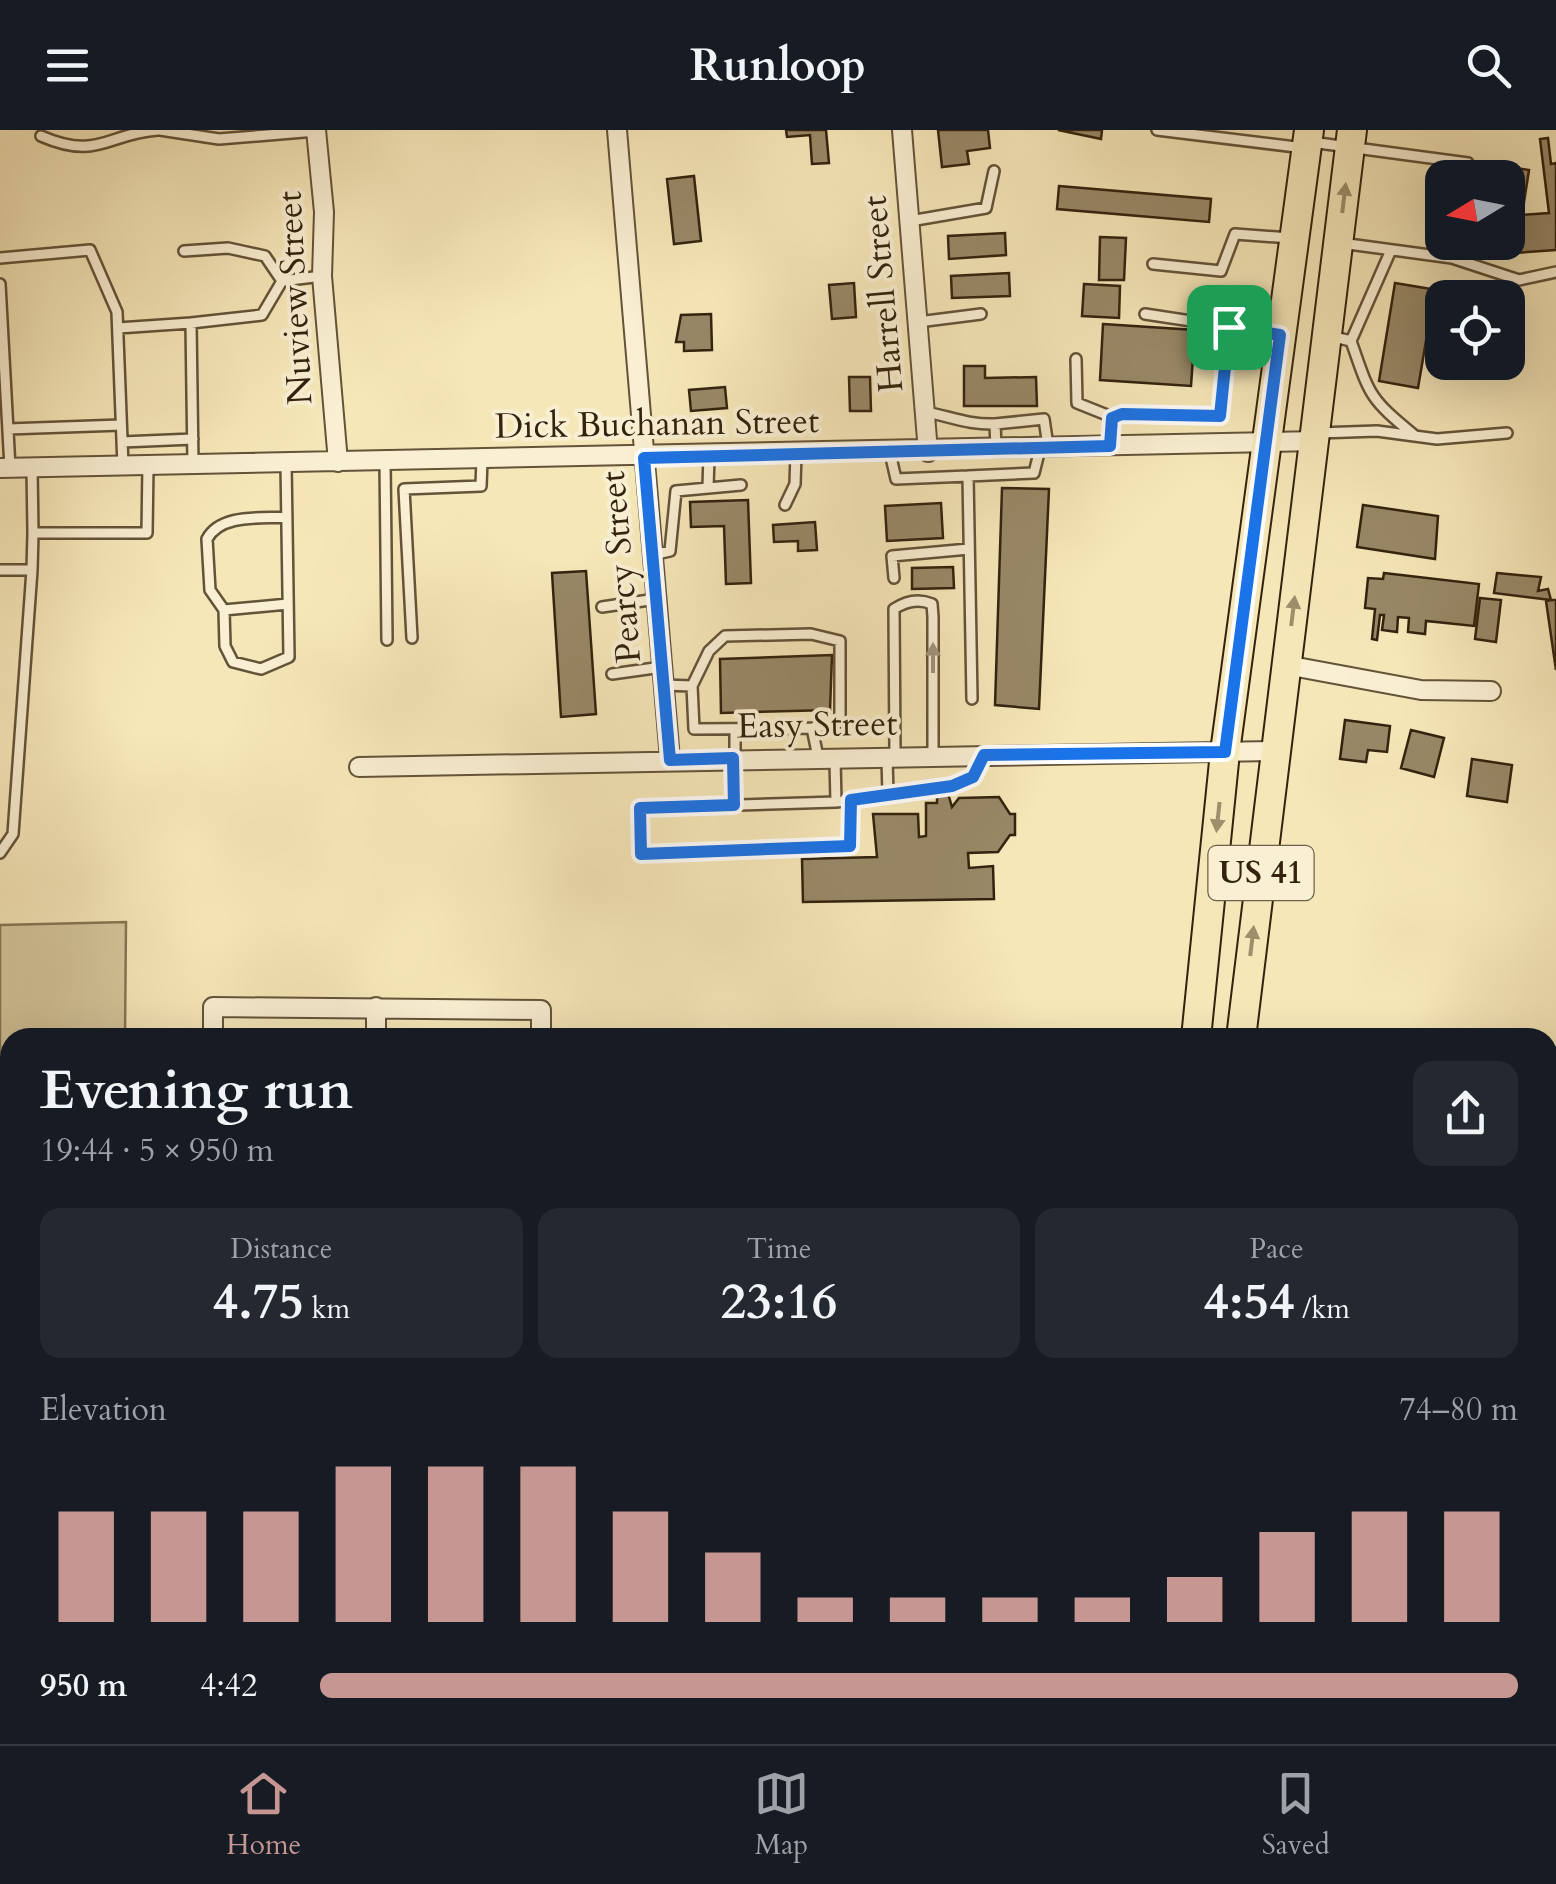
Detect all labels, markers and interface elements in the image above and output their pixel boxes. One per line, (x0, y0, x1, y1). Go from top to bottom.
text: Runloop (690, 35, 866, 96)
icon: menu (40, 38, 95, 93)
icon: search (1461, 38, 1516, 93)
north arrow (1425, 160, 1525, 260)
map controls (1425, 160, 1525, 380)
one-way arrow (1336, 181, 1352, 213)
street label: Nuview Street (265, 190, 325, 406)
street label: Harrell Street (850, 194, 916, 394)
button: locate (1425, 280, 1525, 380)
pin (1187, 285, 1272, 370)
icon: arrive (1202, 300, 1257, 355)
street label: Dick Buchanan Street (495, 397, 819, 451)
street label: Pearcy Street (589, 469, 653, 665)
one-way arrow (1285, 595, 1301, 627)
one-way arrow (925, 642, 941, 674)
street label: Easy Street (736, 700, 898, 750)
one-way arrow (1210, 801, 1226, 833)
road number: US 41 (1208, 846, 1314, 900)
one-way arrow (1245, 924, 1261, 956)
text: Evening run (40, 1054, 353, 1128)
button: share (1413, 1061, 1518, 1166)
text: 19:44 · 5 × 950 m (40, 1129, 274, 1173)
text: Distance (230, 1230, 333, 1268)
text: Time (747, 1230, 811, 1268)
text: Pace (1250, 1230, 1304, 1268)
text: 4.75 (213, 1268, 304, 1336)
text: 23:16 (721, 1268, 837, 1336)
text: 4:54 (1203, 1268, 1295, 1336)
text: km (304, 1290, 350, 1328)
text: /km (1295, 1290, 1350, 1328)
text: Elevation (40, 1388, 167, 1432)
text: 74–80 m (1399, 1388, 1518, 1432)
text: 950 m (40, 1664, 127, 1708)
text: 4:42 (200, 1664, 257, 1708)
tab: Home (226, 1766, 301, 1864)
tab: Map (754, 1766, 809, 1864)
tab: Saved (1262, 1766, 1330, 1864)

